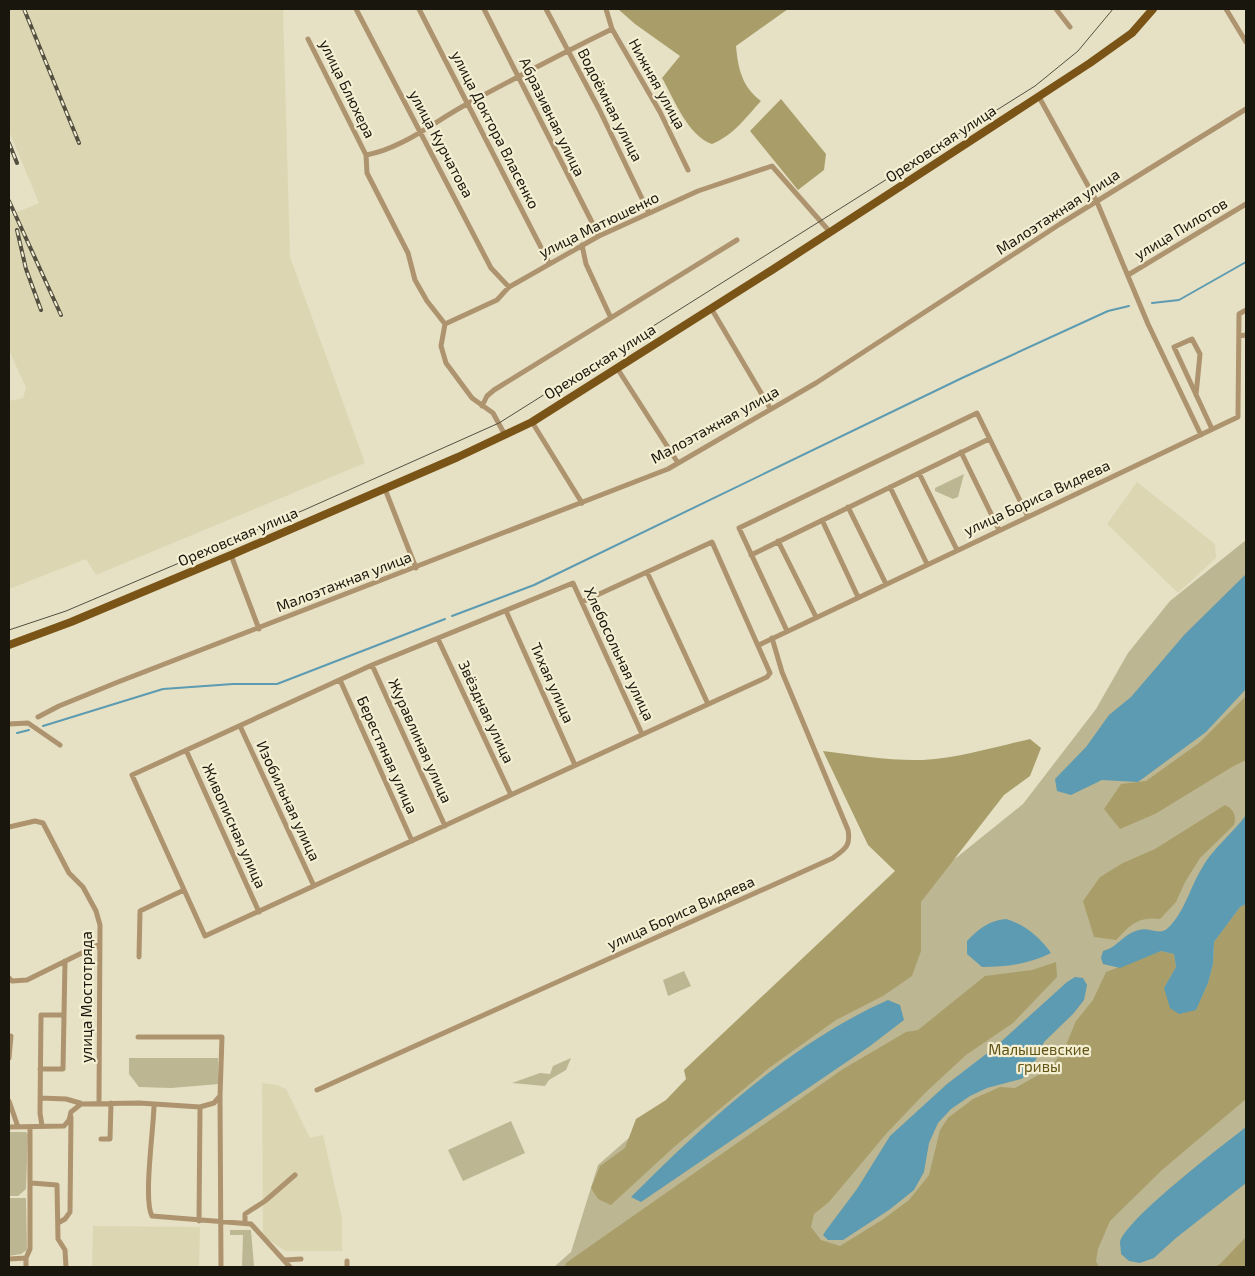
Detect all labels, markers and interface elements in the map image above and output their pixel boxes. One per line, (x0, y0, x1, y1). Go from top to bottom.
street label: Нижняя улица (625, 35, 690, 132)
street label: улица Блюхера (315, 36, 380, 141)
street label: Водоёмная улица (574, 45, 647, 165)
street label: улица Доктора Власенко (447, 47, 544, 212)
street label: Абразивная улица (515, 54, 589, 179)
street label: улица Курчатова (405, 87, 478, 201)
street label: Ореховская улица (882, 101, 1000, 187)
street label: Малоэтажная улица (992, 164, 1123, 259)
street label: улица Матюшенко (536, 187, 662, 262)
street label: улица Пилотов (1131, 193, 1231, 264)
street label: Ореховская улица (540, 320, 659, 404)
street label: Малоэтажная улица (647, 381, 782, 468)
street label: улица Бориса Видяева (961, 455, 1113, 540)
street label: Ореховская улица (175, 503, 301, 570)
street label: Малоэтажная улица (273, 547, 414, 616)
street label: Хлебосольная улица (580, 584, 659, 724)
street label: Тихая улица (526, 640, 579, 726)
street label: Звёздная улица (454, 657, 519, 766)
street label: Журавлиная улица (384, 676, 456, 806)
street label: Берестяная улица (353, 693, 422, 817)
street label: Изобильная улица (252, 738, 325, 864)
street label: Живописная улица (198, 760, 270, 891)
street label: улица Бориса Видяева (604, 872, 757, 954)
street label: улица Мостотряда (77, 931, 96, 1063)
park label: Малышевские гривы (988, 1040, 1090, 1075)

